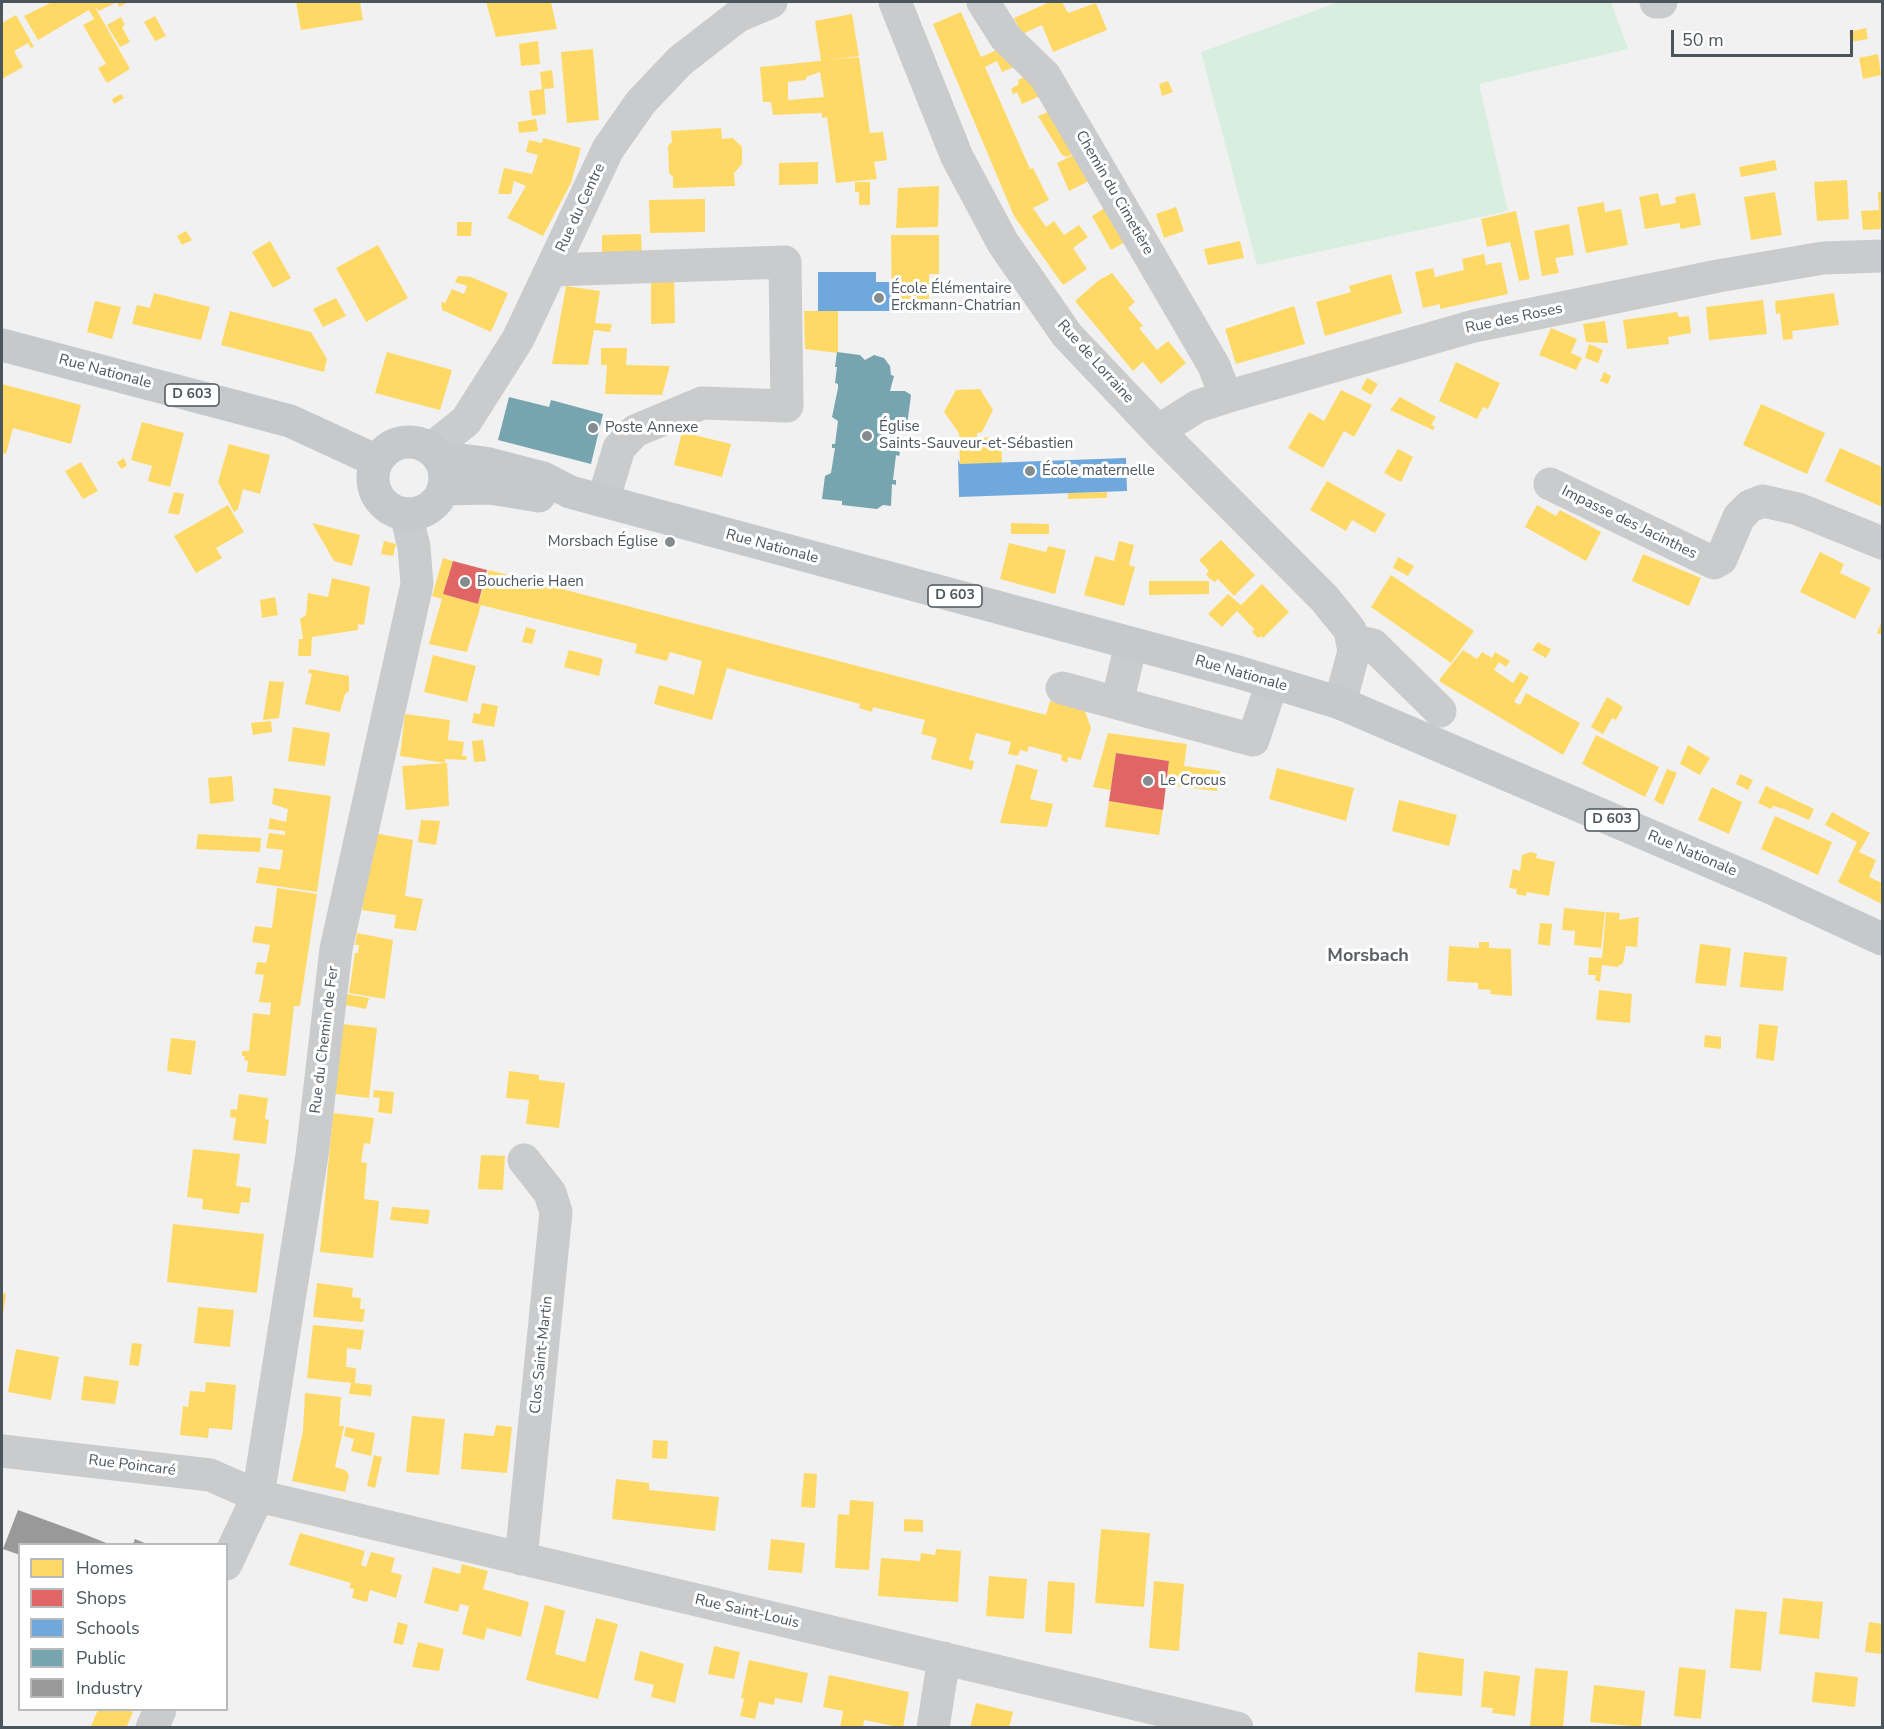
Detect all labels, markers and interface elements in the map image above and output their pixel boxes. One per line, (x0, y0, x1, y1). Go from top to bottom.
scale bar (1674, 18, 1856, 56)
text: 50 m (1682, 28, 1724, 52)
street label: Chemin du Cimetière (1071, 128, 1157, 258)
street label: Rue du Centre (553, 161, 609, 255)
place label: École Élémentaire Erckmann-Chatrian (891, 280, 1021, 315)
marker: École Élémentaire Erckmann-Chatrian (872, 291, 886, 305)
street label: Rue des Roses (1464, 300, 1564, 338)
street label: Rue de Lorraine (1053, 317, 1137, 407)
street label: Rue Nationale (57, 351, 153, 393)
road number: D 603 (165, 384, 219, 406)
place label: Église Saints-Sauveur-et-Sébastien (879, 418, 1073, 453)
place label: Poste Annexe (605, 419, 698, 437)
marker: Poste Annexe (586, 421, 600, 435)
marker: Église Saints-Sauveur-et-Sébastien (860, 429, 874, 443)
place label: École maternelle (1042, 462, 1155, 480)
marker: École maternelle (1023, 464, 1037, 478)
street label: Impasse des Jacinthes (1558, 482, 1700, 564)
street label: Rue Nationale (724, 526, 820, 568)
place label: Morsbach Église (548, 533, 658, 551)
marker: Morsbach Église (663, 535, 677, 549)
place label: Boucherie Haen (477, 573, 584, 591)
marker: Boucherie Haen (458, 575, 472, 589)
road number: D 603 (928, 585, 982, 607)
street label: Rue Nationale (1193, 652, 1289, 696)
place label: Le Crocus (1160, 772, 1226, 790)
marker: Le Crocus (1141, 774, 1155, 788)
road number: D 603 (1585, 809, 1639, 831)
street label: Rue Nationale (1645, 827, 1739, 881)
district label: Morsbach (1327, 946, 1409, 968)
street label: Rue du Chemin de Fer (307, 965, 343, 1115)
street label: Clos Saint-Martin (527, 1295, 557, 1415)
street label: Rue Poincaré (87, 1452, 177, 1480)
legend (18, 1543, 228, 1711)
text: Homes (76, 1556, 133, 1580)
text: Shops (76, 1586, 126, 1610)
street label: Rue Saint-Louis (693, 1591, 801, 1633)
text: Schools (76, 1616, 140, 1640)
text: Public (76, 1646, 126, 1670)
text: Industry (76, 1676, 143, 1700)

